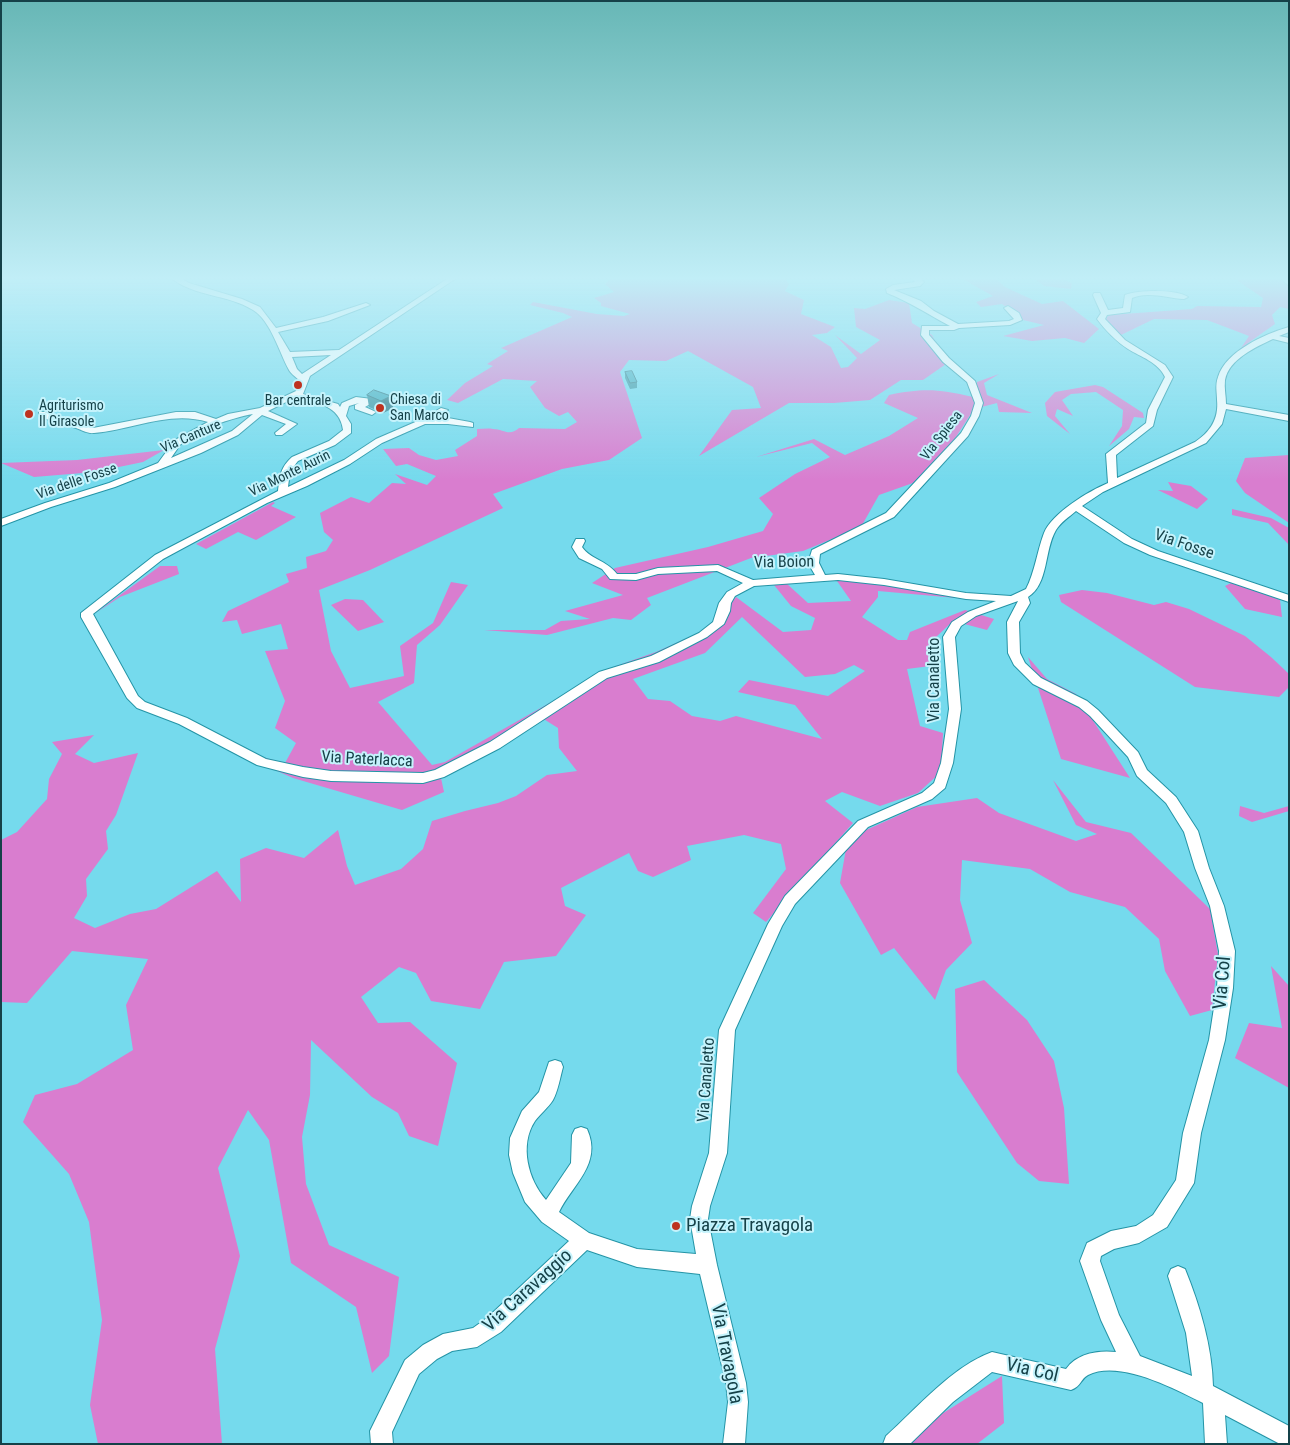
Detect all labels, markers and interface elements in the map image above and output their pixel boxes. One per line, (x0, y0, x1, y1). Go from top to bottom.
marker: Bar centrale (292, 379, 304, 391)
place label: Chiesa di San Marco (390, 392, 449, 424)
place label: Bar centrale (265, 393, 331, 409)
place label: Agriturismo Il Girasole (39, 398, 104, 431)
marker: Chiesa di San Marco (374, 402, 386, 414)
marker: Agriturismo Il Girasole (23, 408, 35, 420)
street label: Via Spiesa (918, 408, 966, 464)
street label: Via Canture (158, 417, 224, 457)
street label: Via Monte Aurin (247, 447, 333, 501)
street label: Via delle Fosse (35, 460, 119, 504)
street label: Via Fosse (1152, 526, 1216, 564)
street label: Via Boion (754, 553, 814, 573)
street label: Via Canaletto (925, 638, 945, 722)
street label: Via Paterlacca (321, 748, 413, 772)
street label: Via Col (1209, 956, 1237, 1010)
street label: Via Canaletto (694, 1037, 720, 1123)
place label: Piazza Travagola (686, 1215, 813, 1237)
marker: Piazza Travagola (670, 1220, 682, 1232)
street label: Via Caravaggio (479, 1245, 577, 1337)
street label: Via Travagola (705, 1302, 747, 1406)
street label: Via Col (1004, 1354, 1060, 1388)

